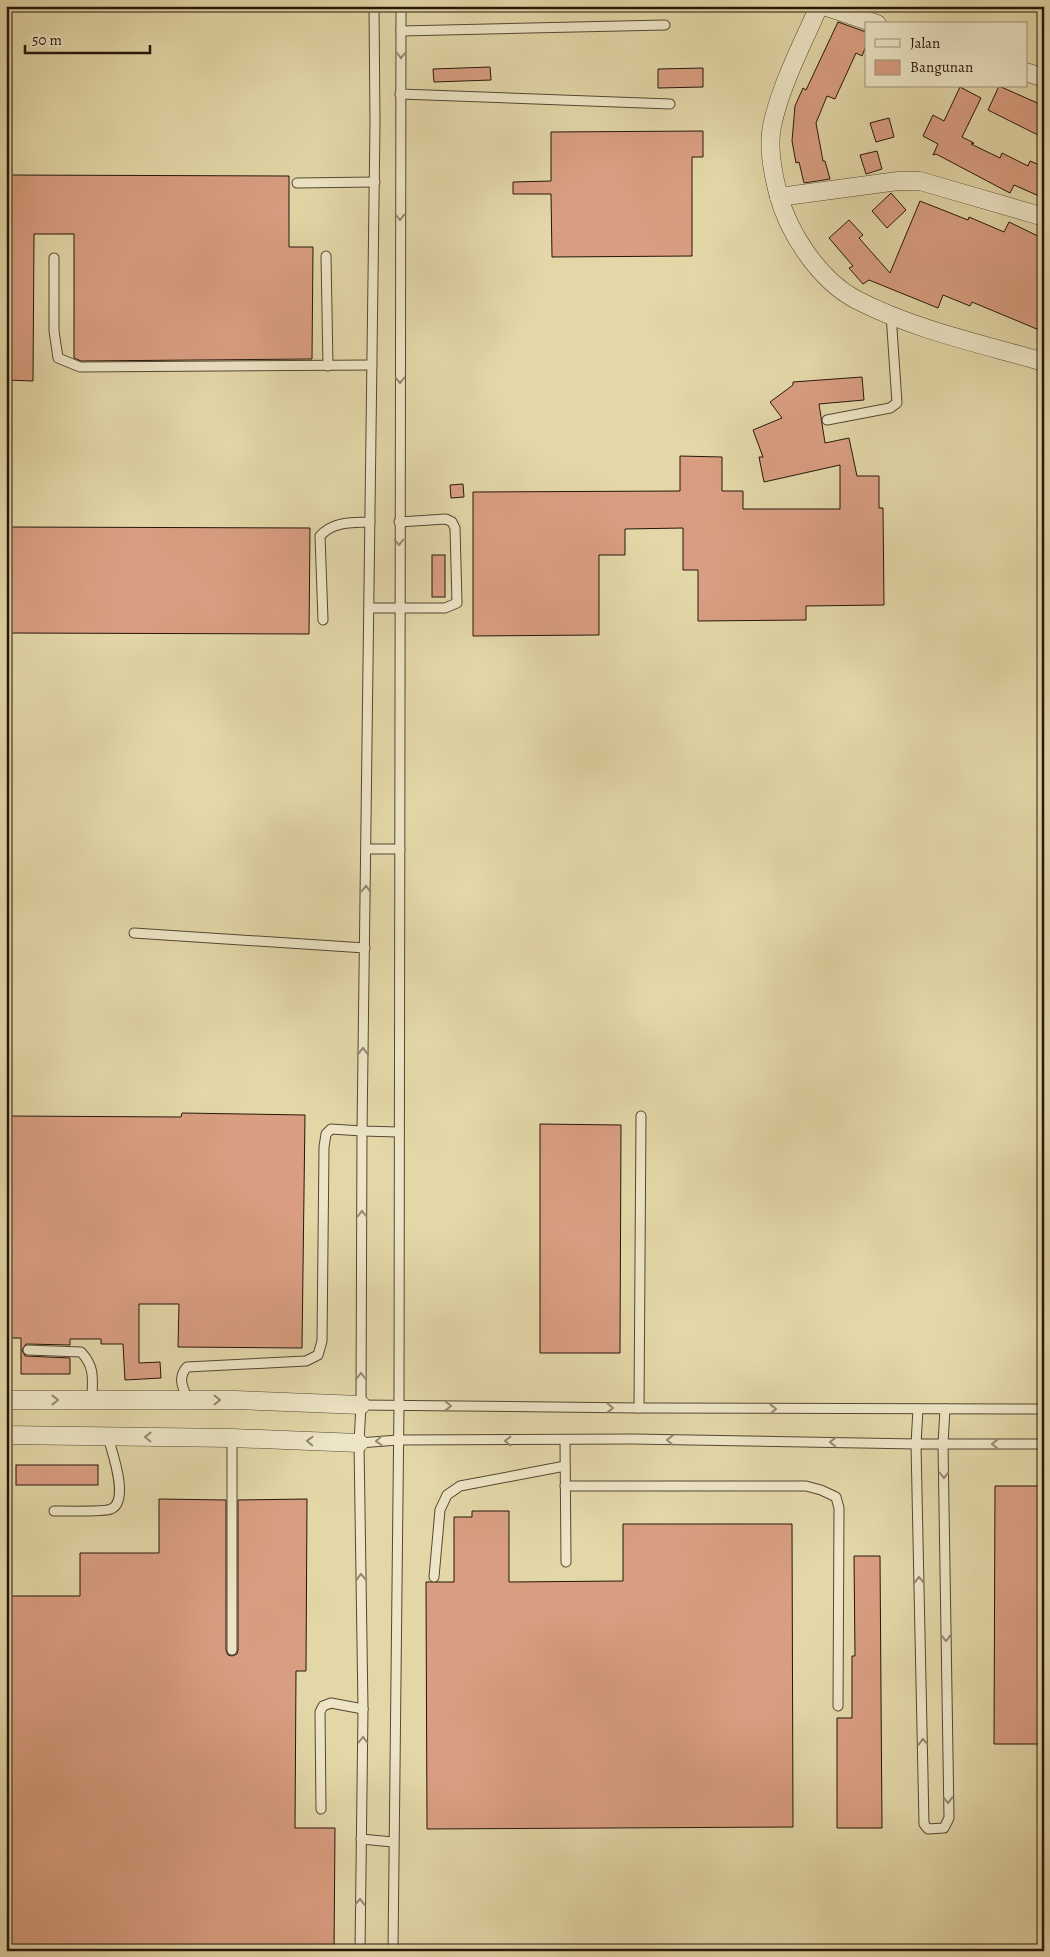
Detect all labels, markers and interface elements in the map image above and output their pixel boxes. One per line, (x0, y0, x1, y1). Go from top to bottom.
scale bar (25, 22, 150, 54)
legend (865, 22, 1028, 88)
text: 50 m (32, 30, 62, 50)
text: Jalan (910, 33, 940, 53)
one-way arrow (395, 51, 406, 59)
text: Bangunan (910, 57, 973, 77)
one-way arrow (395, 214, 405, 222)
one-way arrow (395, 376, 405, 384)
one-way arrow (394, 539, 404, 547)
one-way arrow (361, 885, 371, 892)
one-way arrow (358, 1047, 369, 1055)
one-way arrow (357, 1210, 367, 1218)
one-way arrow (356, 1372, 366, 1380)
one-way arrow (52, 1395, 59, 1405)
one-way arrow (214, 1395, 222, 1405)
one-way arrow (444, 1401, 452, 1411)
one-way arrow (607, 1403, 615, 1413)
one-way arrow (770, 1404, 777, 1414)
one-way arrow (144, 1432, 152, 1442)
one-way arrow (666, 1435, 674, 1445)
one-way arrow (306, 1436, 314, 1446)
one-way arrow (375, 1436, 383, 1447)
one-way arrow (503, 1436, 511, 1446)
one-way arrow (828, 1437, 836, 1448)
one-way arrow (991, 1439, 998, 1449)
one-way arrow (939, 1472, 949, 1480)
one-way arrow (356, 1573, 366, 1580)
one-way arrow (914, 1576, 925, 1584)
one-way arrow (941, 1634, 951, 1642)
one-way arrow (358, 1735, 368, 1743)
one-way arrow (918, 1738, 928, 1746)
one-way arrow (943, 1796, 954, 1804)
one-way arrow (355, 1898, 366, 1906)

